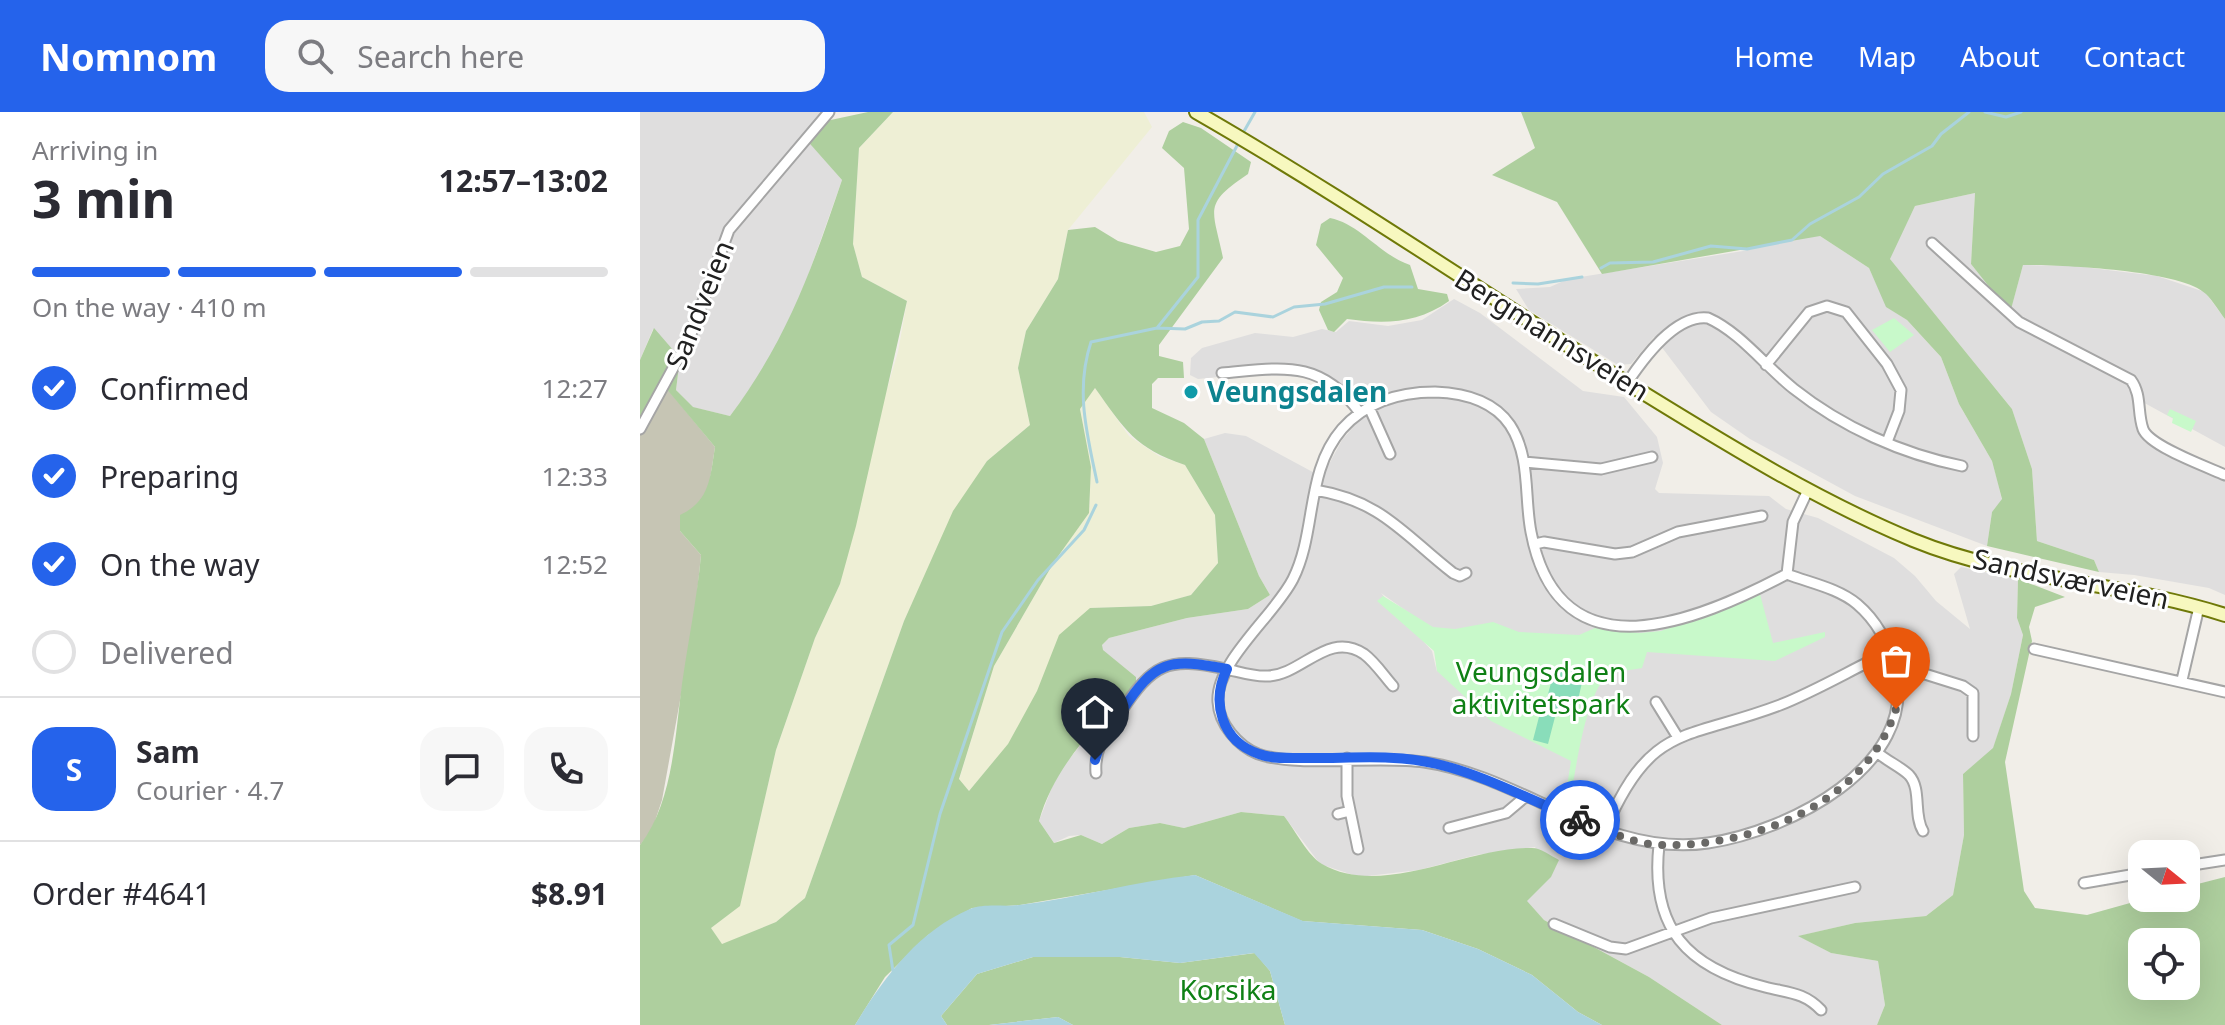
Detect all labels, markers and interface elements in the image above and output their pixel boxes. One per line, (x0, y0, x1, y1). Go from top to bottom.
search box (265, 20, 825, 92)
text: Nomnom (40, 30, 217, 82)
icon: search (293, 34, 337, 78)
text: Search here (357, 36, 524, 77)
text: Home (1734, 37, 1814, 75)
text: Map (1858, 37, 1916, 75)
text: About (1960, 37, 2040, 75)
text: Contact (2084, 37, 2185, 75)
text: Arriving in (32, 132, 158, 168)
text: 12:57–13:02 (439, 160, 608, 201)
text: 3 min (32, 162, 175, 233)
street label: Sandveien (656, 234, 742, 375)
street label: Bergmannsveien (1448, 259, 1657, 409)
text: On the way · 410 m (32, 289, 266, 325)
icon: check (32, 366, 76, 410)
text: Confirmed (100, 368, 250, 409)
text: 12:27 (542, 370, 608, 406)
place label: Veungsdalen (1207, 372, 1387, 410)
marker: Veungsdalen (1182, 383, 1200, 401)
icon: check (32, 454, 76, 498)
text: Preparing (100, 456, 239, 497)
text: 12:33 (542, 458, 608, 494)
street label: Sandsværveien (1970, 539, 2173, 617)
icon: check (32, 542, 76, 586)
text: On the way (100, 544, 260, 585)
text: 12:52 (542, 546, 608, 582)
pin (1862, 627, 1930, 709)
text: Delivered (100, 632, 234, 673)
icon: bag (1874, 639, 1918, 683)
park label: Veungsdalen aktivitetspark (1452, 652, 1630, 722)
pin (1061, 678, 1129, 760)
icon: home (1073, 690, 1117, 734)
button: chat (420, 727, 504, 811)
button: phone (524, 727, 608, 811)
text: Sam (136, 731, 200, 772)
text: S (66, 749, 82, 790)
text: Courier · 4.7 (136, 772, 284, 808)
courier (1540, 780, 1620, 860)
icon: bike (1558, 798, 1602, 842)
north arrow (2128, 840, 2200, 912)
map controls (2128, 840, 2200, 1000)
text: Order #4641 (32, 873, 211, 914)
text: $8.91 (531, 873, 608, 914)
button: locate (2128, 928, 2200, 1000)
park label: Korsika (1179, 970, 1277, 1008)

